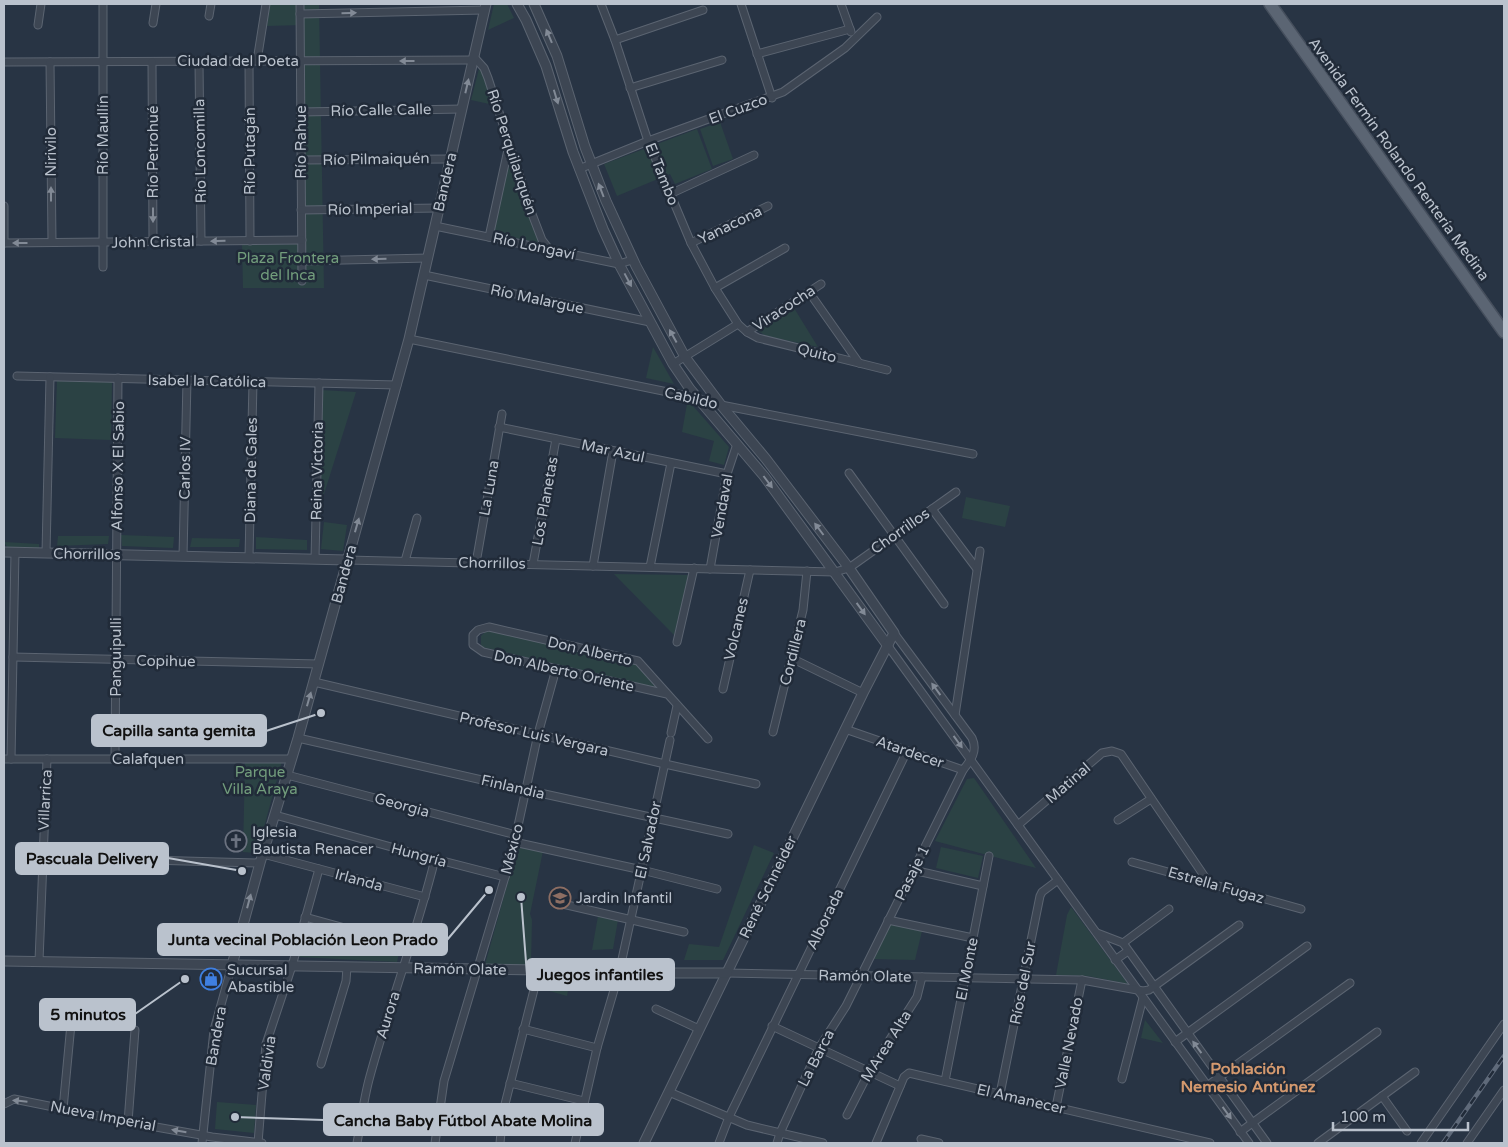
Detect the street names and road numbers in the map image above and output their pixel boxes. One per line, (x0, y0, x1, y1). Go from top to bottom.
street label: Avenida Fermín Rolando Rentería Medina (1305, 34, 1493, 284)
street label: Ciudad del Poeta (177, 52, 299, 70)
street label: Río Perquilauquén (483, 87, 541, 217)
street label: El Cuzco (706, 90, 770, 128)
street label: Río Maullín (94, 95, 112, 175)
street label: Río Loncomilla (190, 98, 210, 204)
street label: Río Calle Calle (330, 100, 432, 120)
street label: Río Rahue (292, 105, 310, 179)
street label: Río Petrohué (144, 106, 162, 198)
street label: Río Putagán (241, 107, 259, 195)
street label: Nirivilo (42, 127, 60, 177)
street label: El Tambo (641, 140, 683, 208)
street label: Río Pilmaiquén (322, 149, 430, 169)
street label: Bandera (429, 151, 461, 213)
street label: Río Imperial (327, 199, 413, 219)
street label: Yanacona (695, 202, 765, 248)
street label: Río Longaví (491, 228, 577, 264)
street label: John Cristal (111, 232, 195, 252)
street label: Río Malargue (489, 280, 585, 318)
street label: Viracocha (749, 281, 819, 335)
street label: Quito (796, 339, 838, 367)
street label: Isabel la Católica (147, 371, 267, 391)
street label: Cabildo (662, 383, 720, 413)
street label: Alfonso X El Sabio (108, 401, 128, 531)
street label: Diana de Gales (241, 417, 261, 523)
street label: Reina Victoria (307, 421, 327, 521)
street label: Carlos IV (175, 436, 195, 500)
street label: Mar Azul (580, 436, 646, 466)
street label: Los Planetas (528, 455, 562, 547)
street label: La Luna (475, 459, 503, 517)
street label: Vendaval (707, 472, 737, 540)
street label: Chorrillos (867, 504, 933, 558)
street label: Bandera (328, 543, 360, 605)
street label: Chorrillos (53, 544, 121, 564)
street label: Chorrillos (458, 553, 526, 573)
street label: Volcanes (720, 596, 752, 662)
street label: Panguipulli (107, 617, 125, 697)
street label: Cordillera (776, 617, 810, 687)
street label: Don Alberto (546, 633, 634, 669)
street label: Don Alberto Oriente (492, 646, 636, 696)
street label: Copihue (136, 651, 196, 671)
street label: Profesor Luis Vergara (458, 708, 610, 760)
street label: Atardecer (874, 732, 947, 772)
street label: Calafquen (112, 750, 184, 768)
street label: Matinal (1042, 759, 1094, 807)
street label: Villarrica (34, 769, 56, 831)
street label: Finlandia (479, 771, 547, 803)
street label: Georgia (373, 789, 431, 821)
street label: El Salvador (631, 799, 665, 881)
street label: México (497, 822, 527, 876)
street label: René Schneider (735, 832, 801, 941)
street label: Hungría (389, 839, 449, 871)
street label: Pasaje 1 (891, 842, 933, 904)
street label: Estrella Fugaz (1166, 863, 1266, 907)
street label: Irlanda (333, 865, 385, 895)
street label: Alborada (803, 886, 847, 952)
street label: El Monte (952, 936, 982, 1002)
street label: Ríos del Sur (1006, 940, 1040, 1026)
street label: Ramón Olate (413, 959, 507, 979)
street label: Ramón Olate (818, 966, 912, 986)
street label: Aurora (372, 989, 404, 1041)
street label: Valle Nevado (1051, 996, 1087, 1090)
street label: Bandera (202, 1005, 230, 1067)
street label: MArea Alta (857, 1007, 915, 1085)
street label: La Barca (794, 1026, 838, 1090)
street label: Valdivia (254, 1034, 280, 1092)
street label: El Amanecer (975, 1080, 1067, 1118)
street label: Nueva Imperial (49, 1097, 157, 1135)

